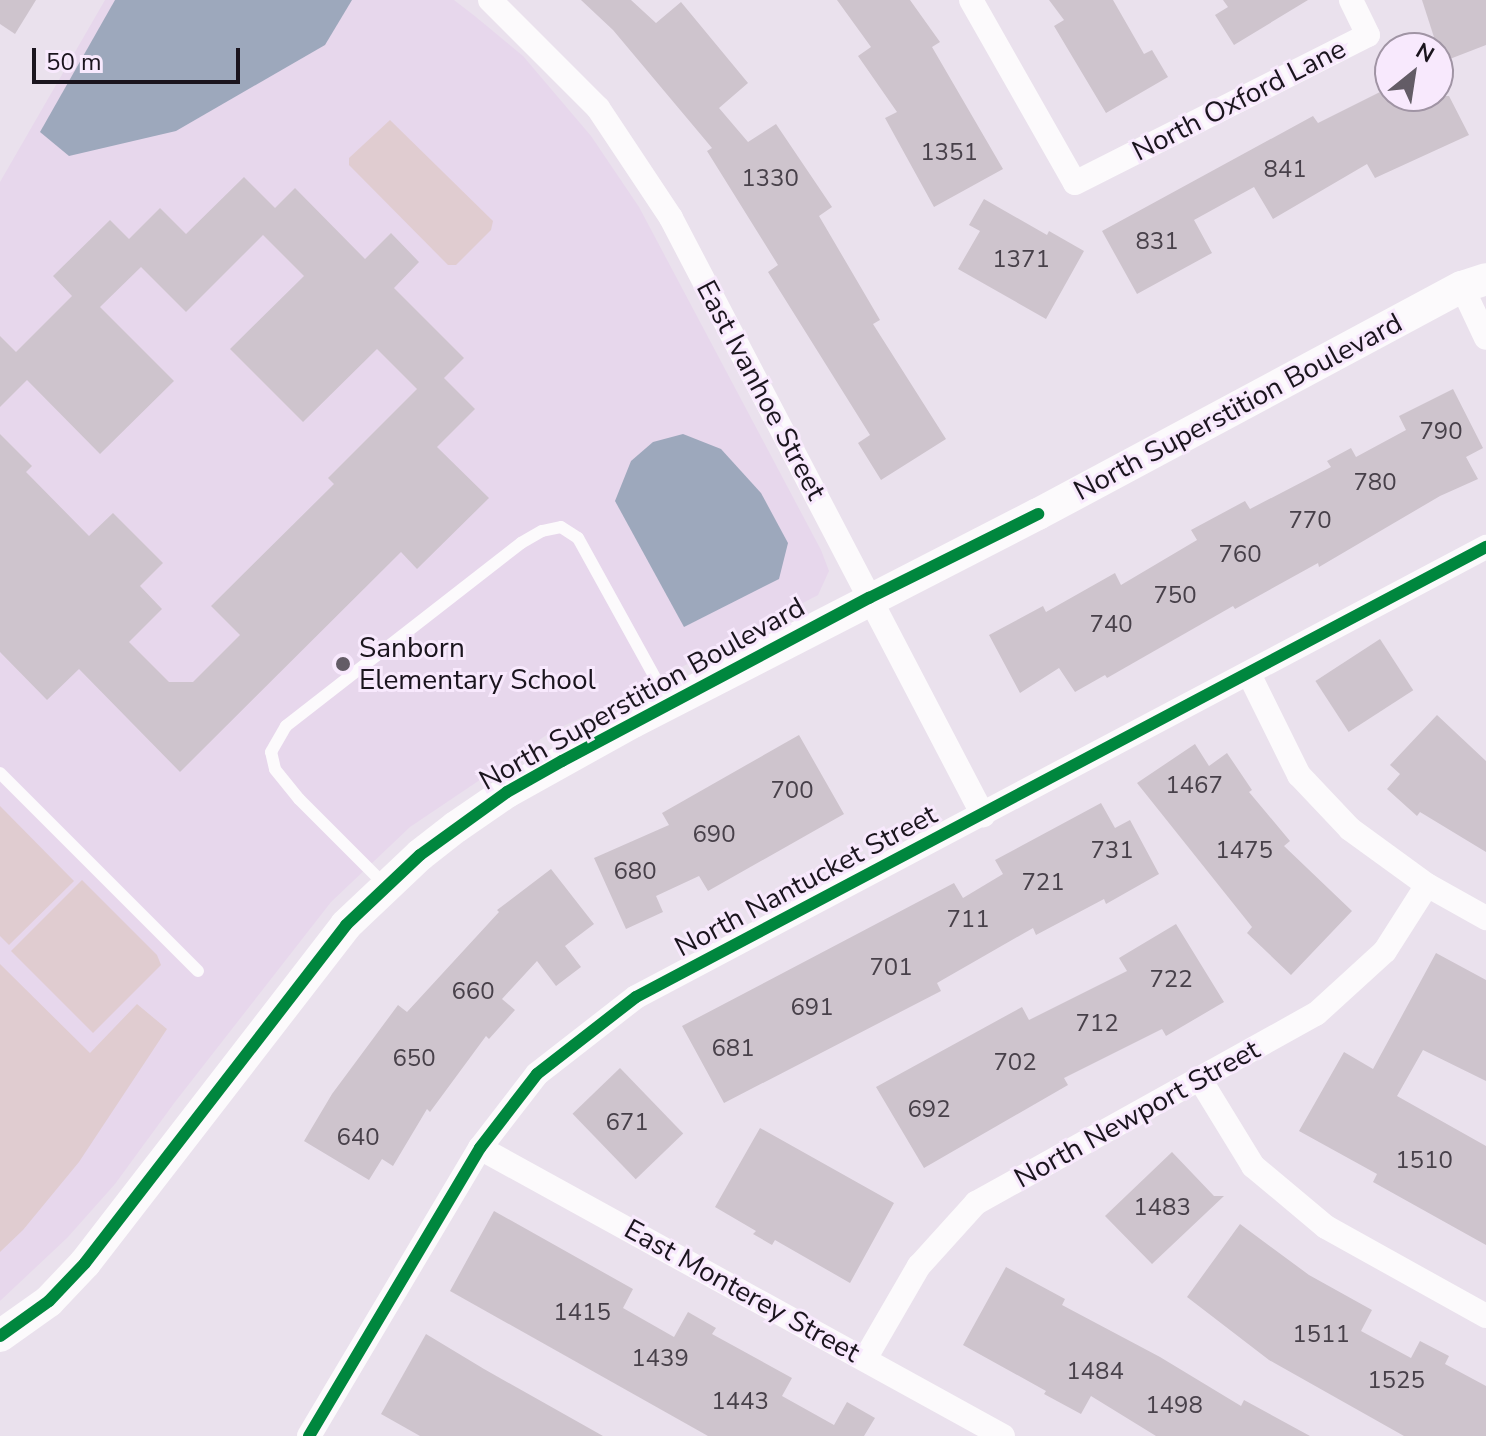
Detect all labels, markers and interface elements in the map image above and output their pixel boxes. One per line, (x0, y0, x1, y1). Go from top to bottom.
scale bar (36, 32, 244, 82)
street label: North Oxford Lane (1127, 32, 1351, 168)
north arrow (1374, 32, 1454, 112)
text: N (1410, 36, 1440, 70)
text: 50 m (46, 46, 102, 78)
house number: 1351 (920, 139, 978, 167)
house number: 841 (1263, 156, 1307, 184)
house number: 1330 (741, 165, 799, 193)
house number: 831 (1135, 228, 1179, 256)
house number: 1371 (992, 246, 1050, 274)
street label: East Ivanhoe Street (689, 275, 833, 505)
street label: North Superstition Boulevard (1068, 306, 1408, 508)
house number: 790 (1419, 418, 1463, 446)
house number: 780 (1353, 469, 1397, 497)
house number: 770 (1288, 507, 1332, 535)
house number: 760 (1218, 541, 1262, 569)
house number: 750 (1153, 582, 1197, 610)
street label: North Superstition Boulevard (473, 590, 811, 798)
house number: 740 (1089, 611, 1133, 639)
place label: Sanborn Elementary School (359, 631, 596, 697)
marker: Sanborn Elementary School (334, 655, 352, 673)
house number: 1467 (1165, 772, 1223, 800)
house number: 700 (770, 777, 814, 805)
street label: North Nantucket Street (669, 798, 943, 964)
house number: 690 (692, 821, 736, 849)
house number: 731 (1090, 837, 1134, 865)
house number: 1475 (1215, 837, 1273, 865)
house number: 680 (613, 858, 657, 886)
house number: 721 (1021, 869, 1065, 897)
house number: 711 (946, 906, 990, 934)
house number: 701 (869, 954, 913, 982)
house number: 722 (1149, 966, 1193, 994)
house number: 660 (451, 978, 495, 1006)
house number: 691 (790, 994, 834, 1022)
house number: 712 (1075, 1010, 1119, 1038)
street label: North Newport Street (1009, 1033, 1265, 1195)
house number: 681 (711, 1035, 755, 1063)
house number: 650 (392, 1045, 436, 1073)
house number: 702 (993, 1049, 1037, 1077)
house number: 692 (907, 1096, 951, 1124)
house number: 671 (605, 1109, 649, 1137)
house number: 640 (336, 1124, 380, 1152)
house number: 1510 (1395, 1147, 1453, 1175)
house number: 1483 (1133, 1194, 1191, 1222)
street label: East Monterey Street (618, 1212, 866, 1370)
house number: 1415 (553, 1299, 611, 1327)
house number: 1511 (1292, 1321, 1350, 1349)
house number: 1439 (631, 1345, 689, 1373)
house number: 1484 (1066, 1358, 1124, 1386)
house number: 1525 (1367, 1367, 1425, 1395)
house number: 1443 (711, 1388, 769, 1416)
house number: 1498 (1145, 1392, 1203, 1420)

